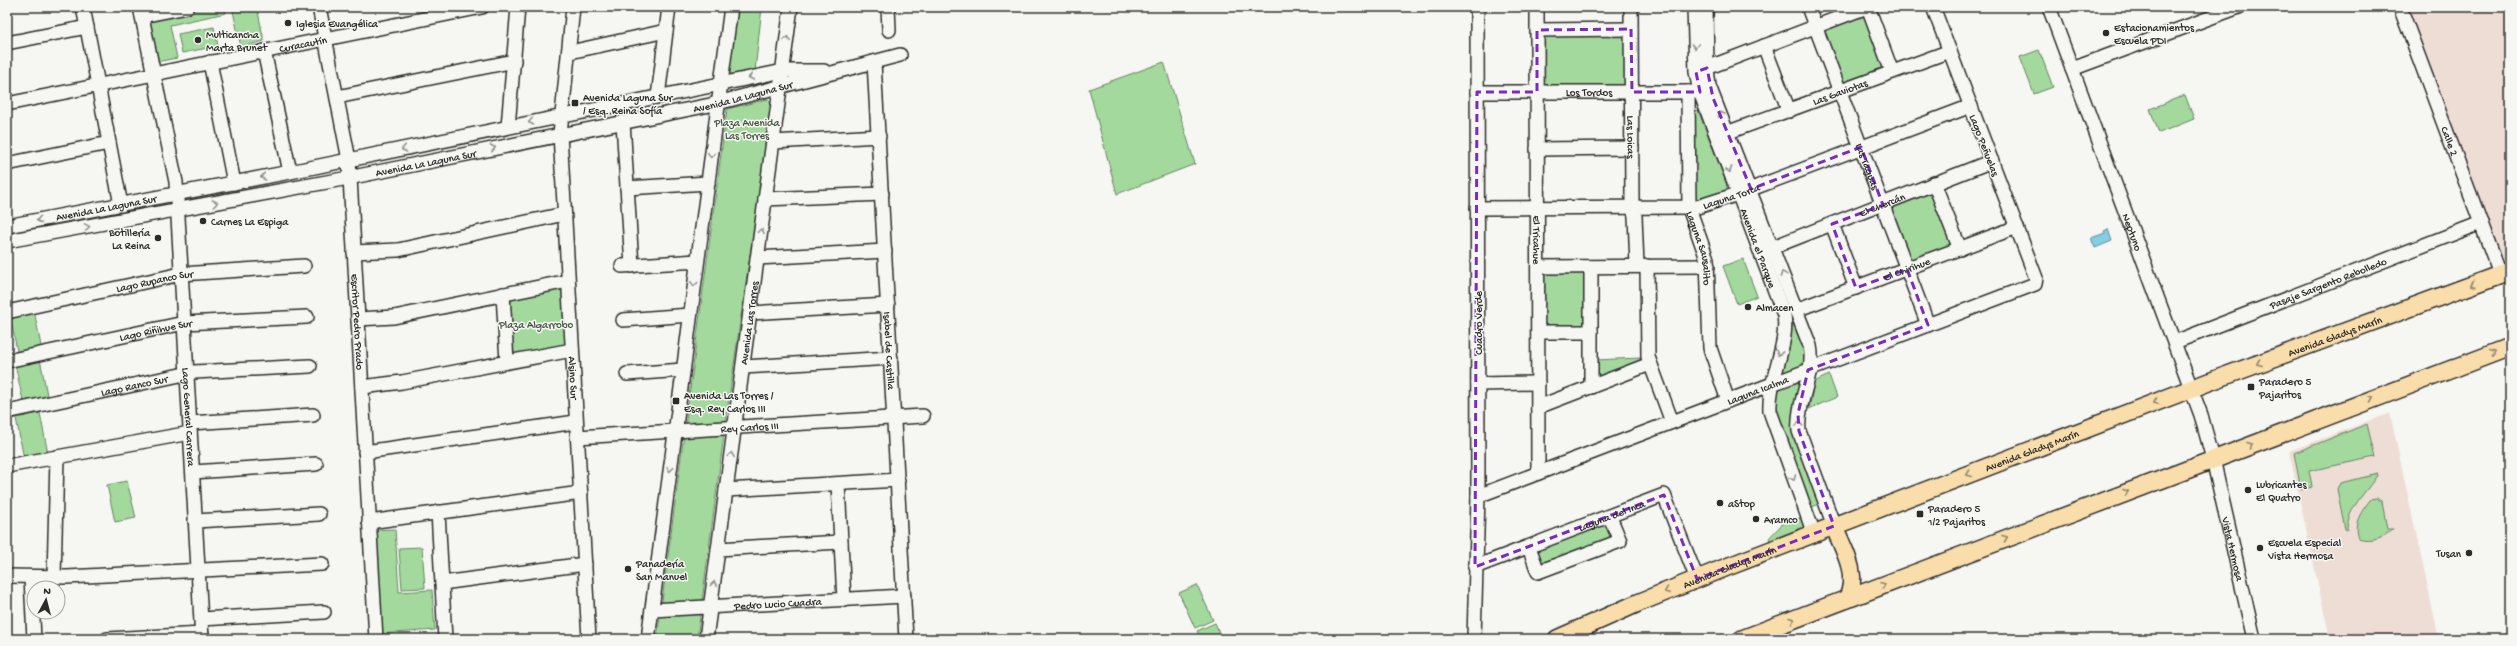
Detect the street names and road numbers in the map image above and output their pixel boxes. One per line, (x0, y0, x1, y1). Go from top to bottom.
street label: Curacautín (278, 35, 329, 56)
street label: Las Gaviotas (1811, 77, 1870, 109)
street label: Avenida La Laguna Sur (692, 79, 795, 116)
street label: Los Tordos (1566, 88, 1613, 100)
street label: Lago Peñuelas (1966, 113, 2001, 179)
street label: Las Loicas (1624, 116, 1636, 159)
street label: Calle 2 (2437, 125, 2459, 159)
street label: Las Taguas (1852, 142, 1881, 193)
street label: Avenida La Laguna Sur (375, 148, 478, 180)
street label: Laguna Torca (1702, 182, 1763, 213)
street label: El Chercán (1858, 191, 1908, 221)
street label: Avenida La Laguna Sur (55, 193, 159, 225)
street label: Avenida el Parque (1736, 207, 1777, 290)
street label: Laguna Sausalito (1683, 210, 1712, 286)
street label: Neptuno (2118, 212, 2143, 253)
street label: El Tricahue (1529, 215, 1542, 265)
street label: El Chirihue (1882, 256, 1933, 285)
street label: Pasaje Sargento Rebolledo (2267, 256, 2389, 313)
street label: Lago Rupanco Sur (115, 269, 195, 296)
street label: Escritor Pedro Prado (347, 273, 365, 371)
street label: Avenida Las Torres (739, 280, 762, 366)
street label: Cuadro Verde (1474, 291, 1486, 355)
street label: Isabel de Castilla (880, 311, 896, 391)
street label: Avenida Gladys Marín (2287, 314, 2385, 360)
street label: Lago Riñihue Sur (119, 319, 193, 345)
street label: Alsino Sur (565, 356, 579, 401)
street label: Lago General Carrera (179, 367, 196, 468)
street label: Lago Ranco Sur (100, 374, 170, 400)
street label: Laguna Icalma (1726, 374, 1791, 409)
street label: Rey Carlos III (720, 421, 780, 436)
street label: Avenida Gladys Marín (1984, 428, 2082, 475)
street label: Laguna del Inca (1577, 498, 1648, 535)
street label: Vista Hermosa (2218, 515, 2245, 583)
street label: Avenida Gladys Marín (1682, 544, 1779, 592)
street label: Pedro Lucio Cuadra (733, 597, 823, 613)

